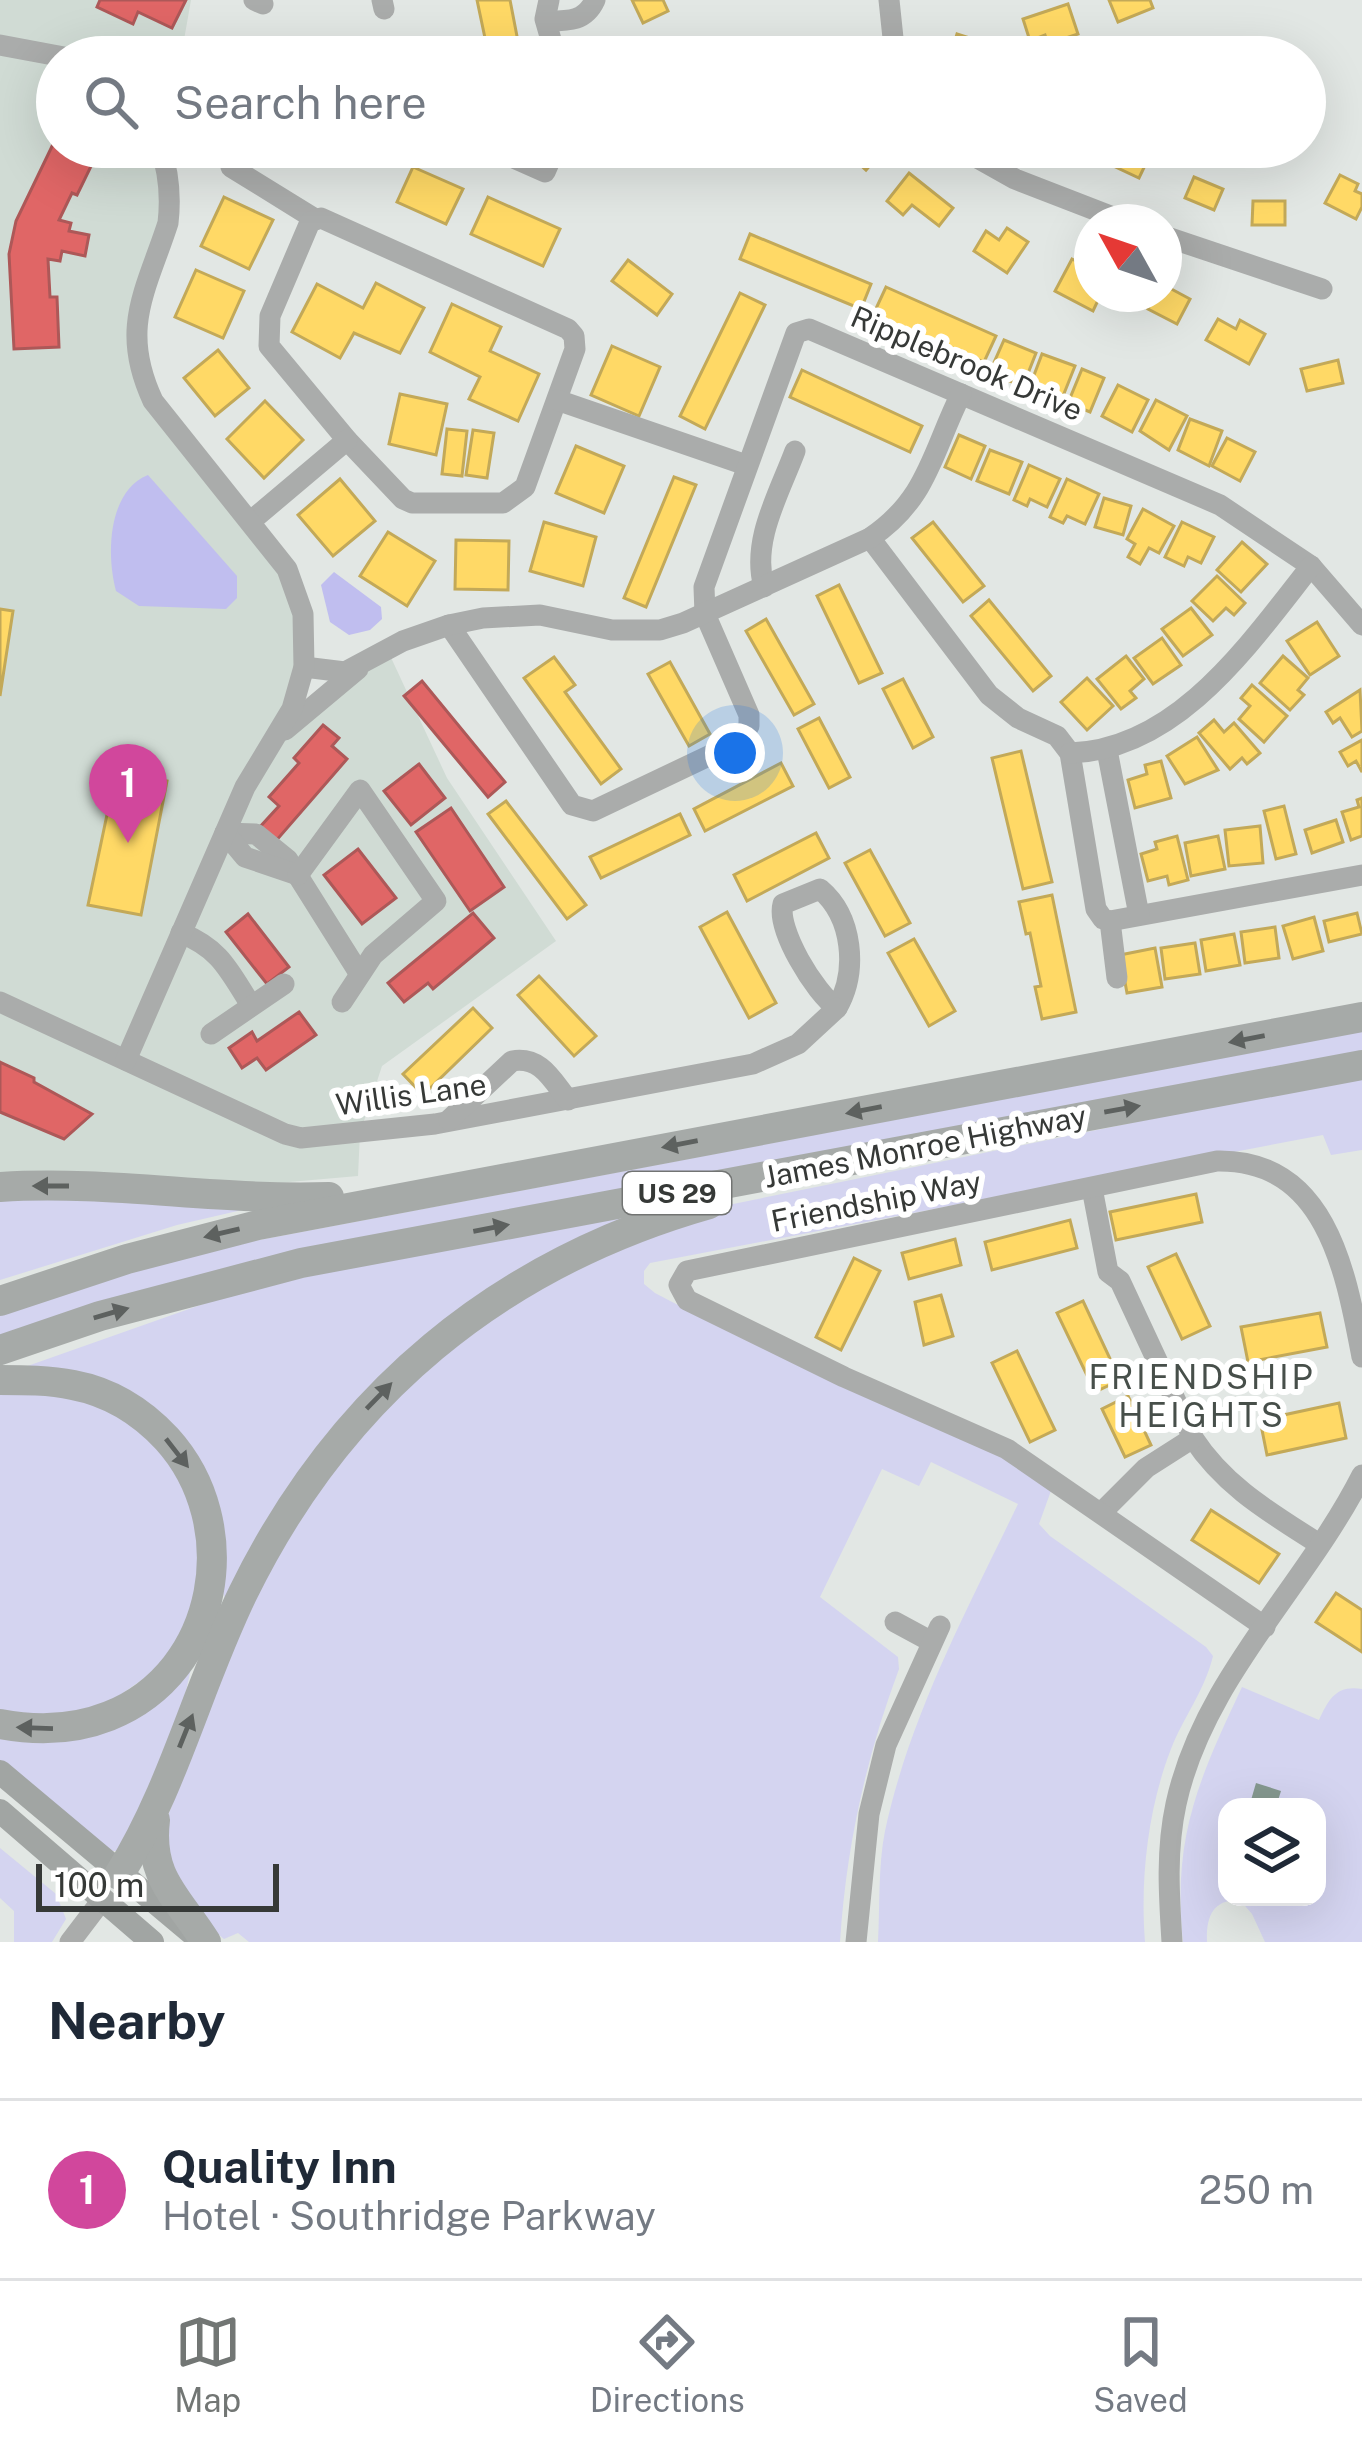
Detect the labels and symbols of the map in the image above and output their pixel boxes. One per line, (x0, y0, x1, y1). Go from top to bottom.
north arrow (1074, 204, 1182, 312)
street label: Ripplebrook Drive (846, 298, 1088, 428)
your location (705, 723, 765, 783)
pin: 1 (89, 744, 167, 843)
one-way arrow (1228, 1030, 1265, 1049)
street label: Willis Lane (334, 1066, 488, 1122)
street label: James Monroe Highway (761, 1097, 1089, 1195)
one-way arrow (1104, 1100, 1142, 1118)
one-way arrow (844, 1101, 882, 1120)
one-way arrow (661, 1135, 698, 1154)
street label: Friendship Way (768, 1163, 984, 1239)
road number: US 29 (623, 1172, 731, 1214)
one-way arrow (31, 1176, 69, 1196)
one-way arrow (473, 1218, 511, 1236)
one-way arrow (203, 1225, 241, 1244)
one-way arrow (93, 1303, 130, 1321)
district label: FRIENDSHIP HEIGHTS (1088, 1358, 1316, 1434)
one-way arrow (365, 1382, 393, 1411)
one-way arrow (164, 1437, 189, 1468)
one-way arrow (177, 1713, 196, 1749)
one-way arrow (15, 1718, 53, 1737)
scale bar (36, 1858, 279, 1911)

